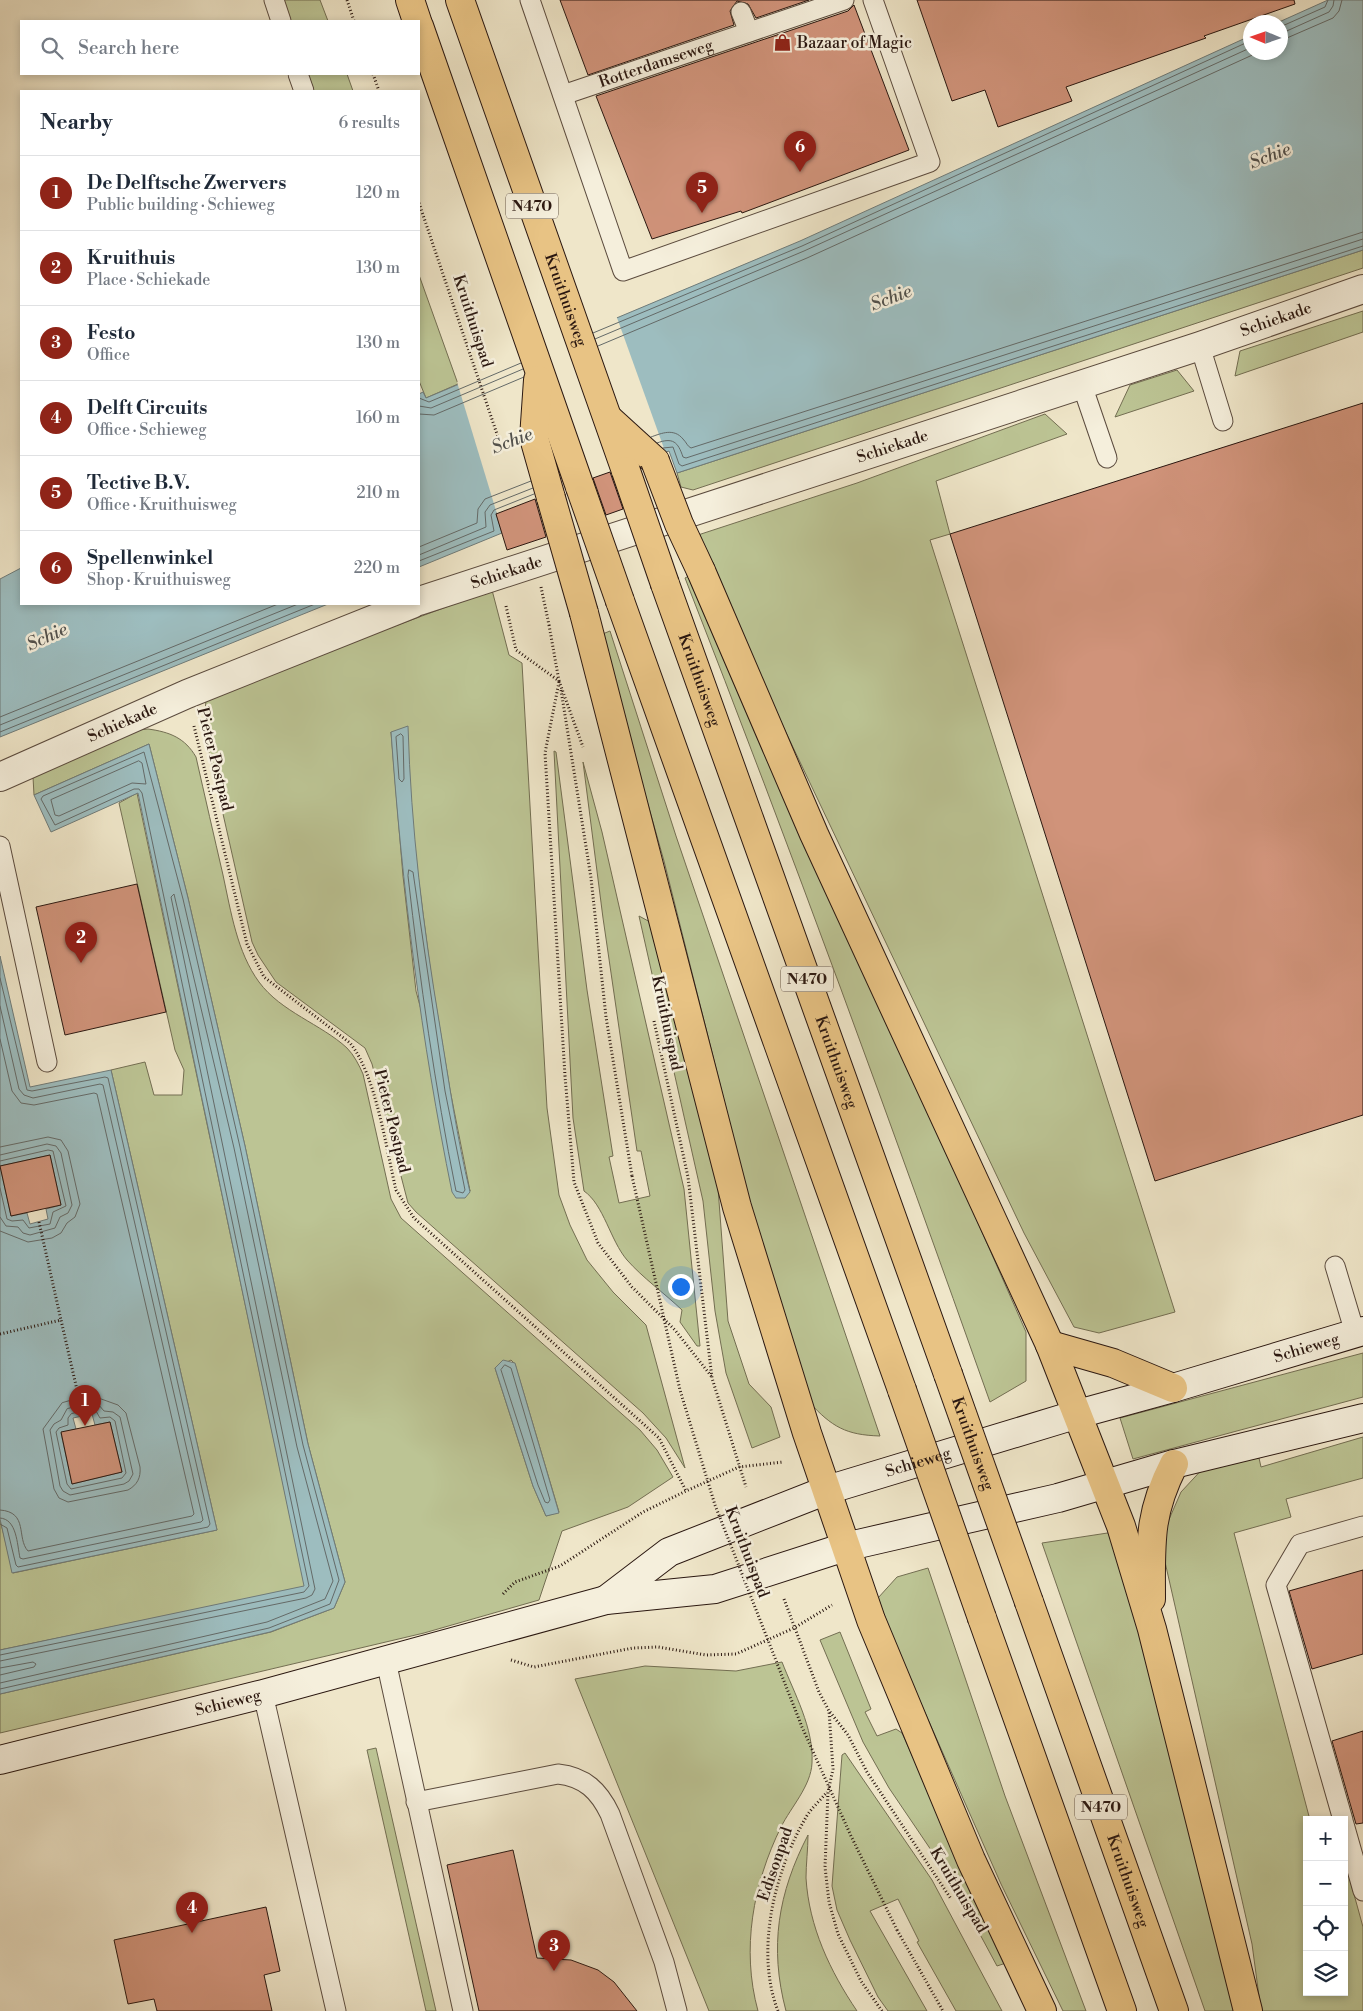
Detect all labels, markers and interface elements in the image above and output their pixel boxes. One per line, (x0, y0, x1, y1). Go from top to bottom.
north arrow (1243, 15, 1288, 60)
search box (20, 20, 420, 75)
shop icon: Bazaar of Magic (773, 33, 793, 53)
place label: Bazaar of Magic (796, 33, 912, 53)
icon: search (38, 34, 66, 62)
street label: Rotterdamseweg (596, 35, 716, 92)
text: Search here (78, 36, 179, 60)
text: Nearby (40, 110, 113, 136)
text: 6 results (339, 113, 400, 133)
pin: 6 (784, 131, 816, 172)
water label: Schie (1246, 137, 1295, 174)
text: De Delftsche Zwervers (87, 171, 286, 195)
pin: 5 (686, 172, 718, 213)
text: 1 (52, 183, 60, 203)
text: 120 m (356, 183, 400, 203)
road number: N470 (506, 194, 558, 218)
text: Public building · Schieweg (87, 195, 275, 215)
text: Kruithuis (87, 246, 175, 270)
street label: Kruithuisweg (540, 251, 592, 350)
text: 2 (51, 258, 61, 278)
text: 130 m (356, 258, 400, 278)
text: Place · Schiekade (87, 270, 210, 290)
street label: Kruithuispad (449, 272, 497, 370)
water label: Schie (867, 279, 916, 316)
street label: Schiekade (1238, 298, 1314, 341)
text: Festo (87, 321, 135, 345)
text: 3 (51, 333, 61, 353)
text: 130 m (356, 333, 400, 353)
text: Office (87, 345, 130, 365)
text: Delft Circuits (87, 396, 207, 420)
text: 4 (51, 408, 61, 428)
text: 160 m (356, 408, 400, 428)
text: Office · Schieweg (87, 420, 207, 440)
water label: Schie (488, 422, 537, 459)
street label: Schiekade (854, 425, 931, 467)
text: Tective B.V. (87, 471, 190, 495)
text: 5 (51, 483, 61, 503)
text: 210 m (356, 483, 400, 503)
text: Office · Kruithuisweg (87, 495, 237, 515)
text: Spellenwinkel (87, 546, 213, 570)
street label: Schiekade (468, 551, 545, 593)
text: 6 (51, 558, 61, 578)
text: 220 m (354, 558, 400, 578)
text: Shop · Kruithuisweg (87, 570, 231, 590)
water label: Schie (23, 618, 72, 656)
street label: Kruithuisweg (674, 631, 726, 730)
street label: Schiekade (84, 698, 160, 747)
street label: Pieter Postpad (192, 705, 238, 813)
pin: 2 (65, 922, 97, 963)
road number: N470 (781, 966, 833, 992)
street label: Kruithuispad (647, 974, 687, 1072)
street label: Kruithuisweg (810, 1013, 862, 1112)
street label: Pieter Postpad (369, 1067, 415, 1175)
your location (668, 1274, 694, 1300)
street label: Schieweg (1271, 1329, 1342, 1367)
pin: 1 (69, 1385, 101, 1426)
street label: Kruithuisweg (947, 1394, 999, 1494)
street label: Schieweg (883, 1443, 954, 1482)
street label: Kruithuispad (720, 1503, 774, 1601)
street label: Schieweg (193, 1685, 264, 1721)
road number: N470 (1075, 1794, 1127, 1820)
map controls (1303, 1816, 1348, 1996)
button: + (1303, 1816, 1348, 1861)
street label: Edisonpad (753, 1824, 797, 1904)
street label: Kruithuisweg (1102, 1832, 1154, 1931)
street label: Kruithuispad (926, 1844, 992, 1936)
button: − (1303, 1861, 1348, 1906)
pin: 4 (176, 1892, 208, 1933)
button: locate (1303, 1906, 1348, 1951)
pin: 3 (538, 1930, 570, 1971)
button: layers (1303, 1951, 1348, 1996)

